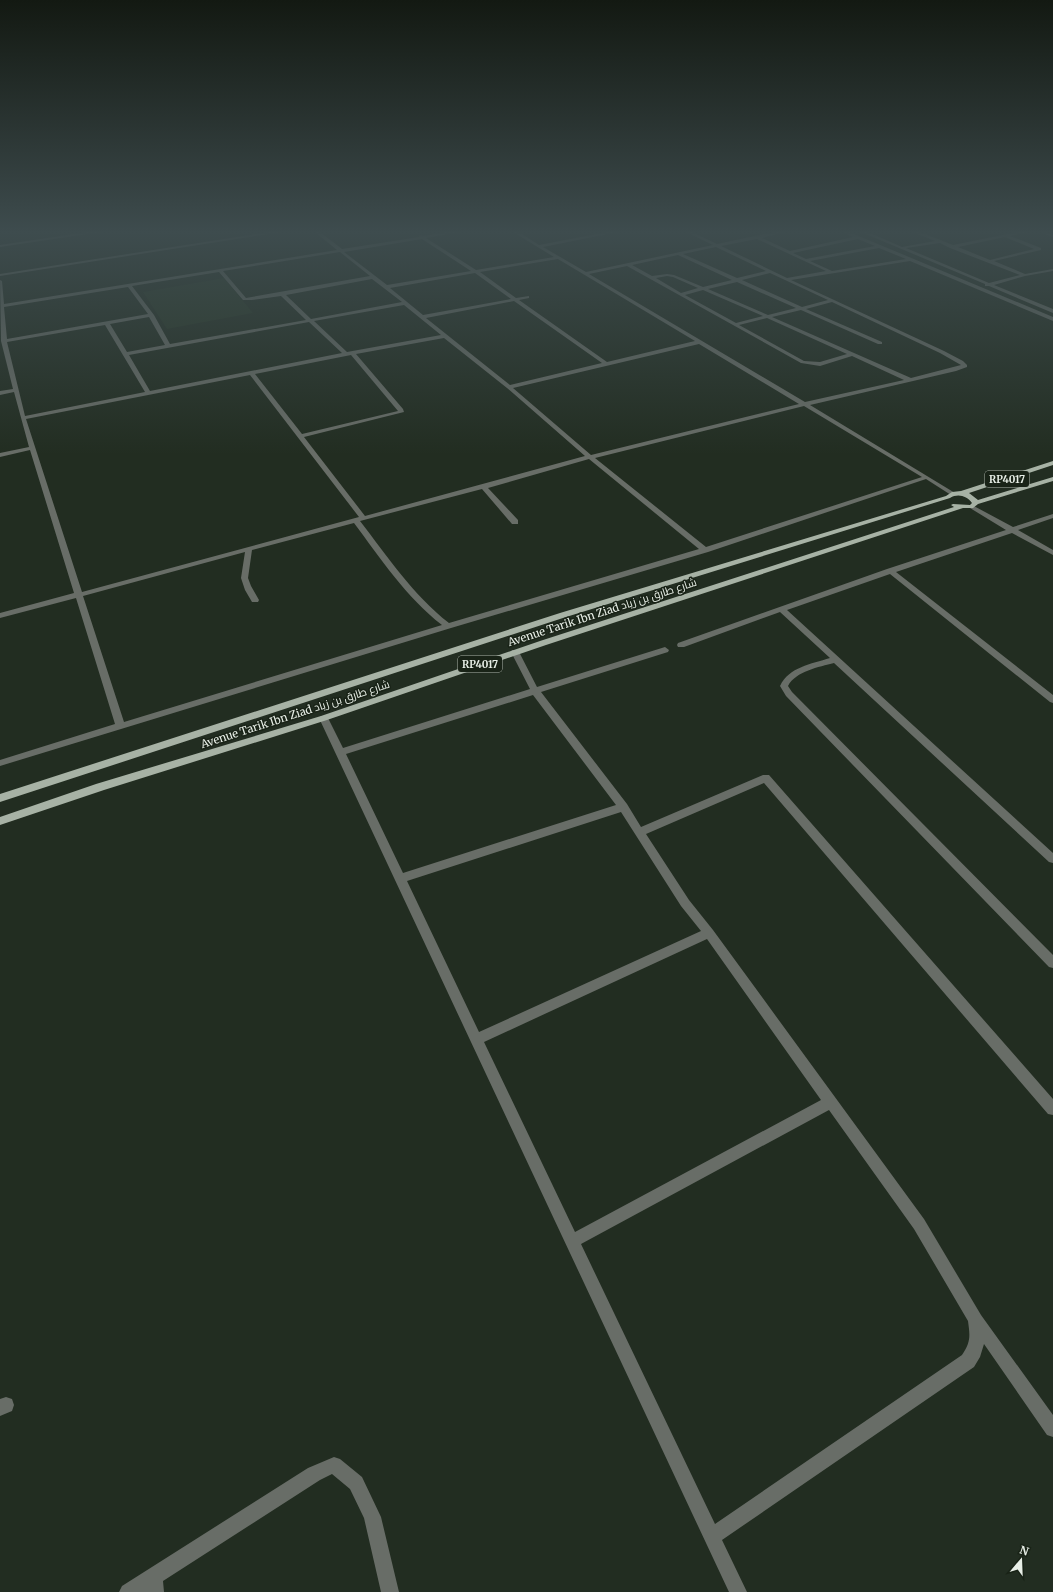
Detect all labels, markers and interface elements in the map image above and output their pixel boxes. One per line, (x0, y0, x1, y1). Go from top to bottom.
road number: RP4017 (985, 471, 1029, 487)
street label: Avenue Tarik Ibn Ziad شارع طارق بن زياد (505, 575, 699, 650)
road number: RP4017 (458, 656, 502, 672)
street label: Avenue Tarik Ibn Ziad شارع طارق بن زياد (198, 677, 392, 752)
north arrow (1001, 1540, 1041, 1580)
text: N (1018, 1543, 1031, 1559)

